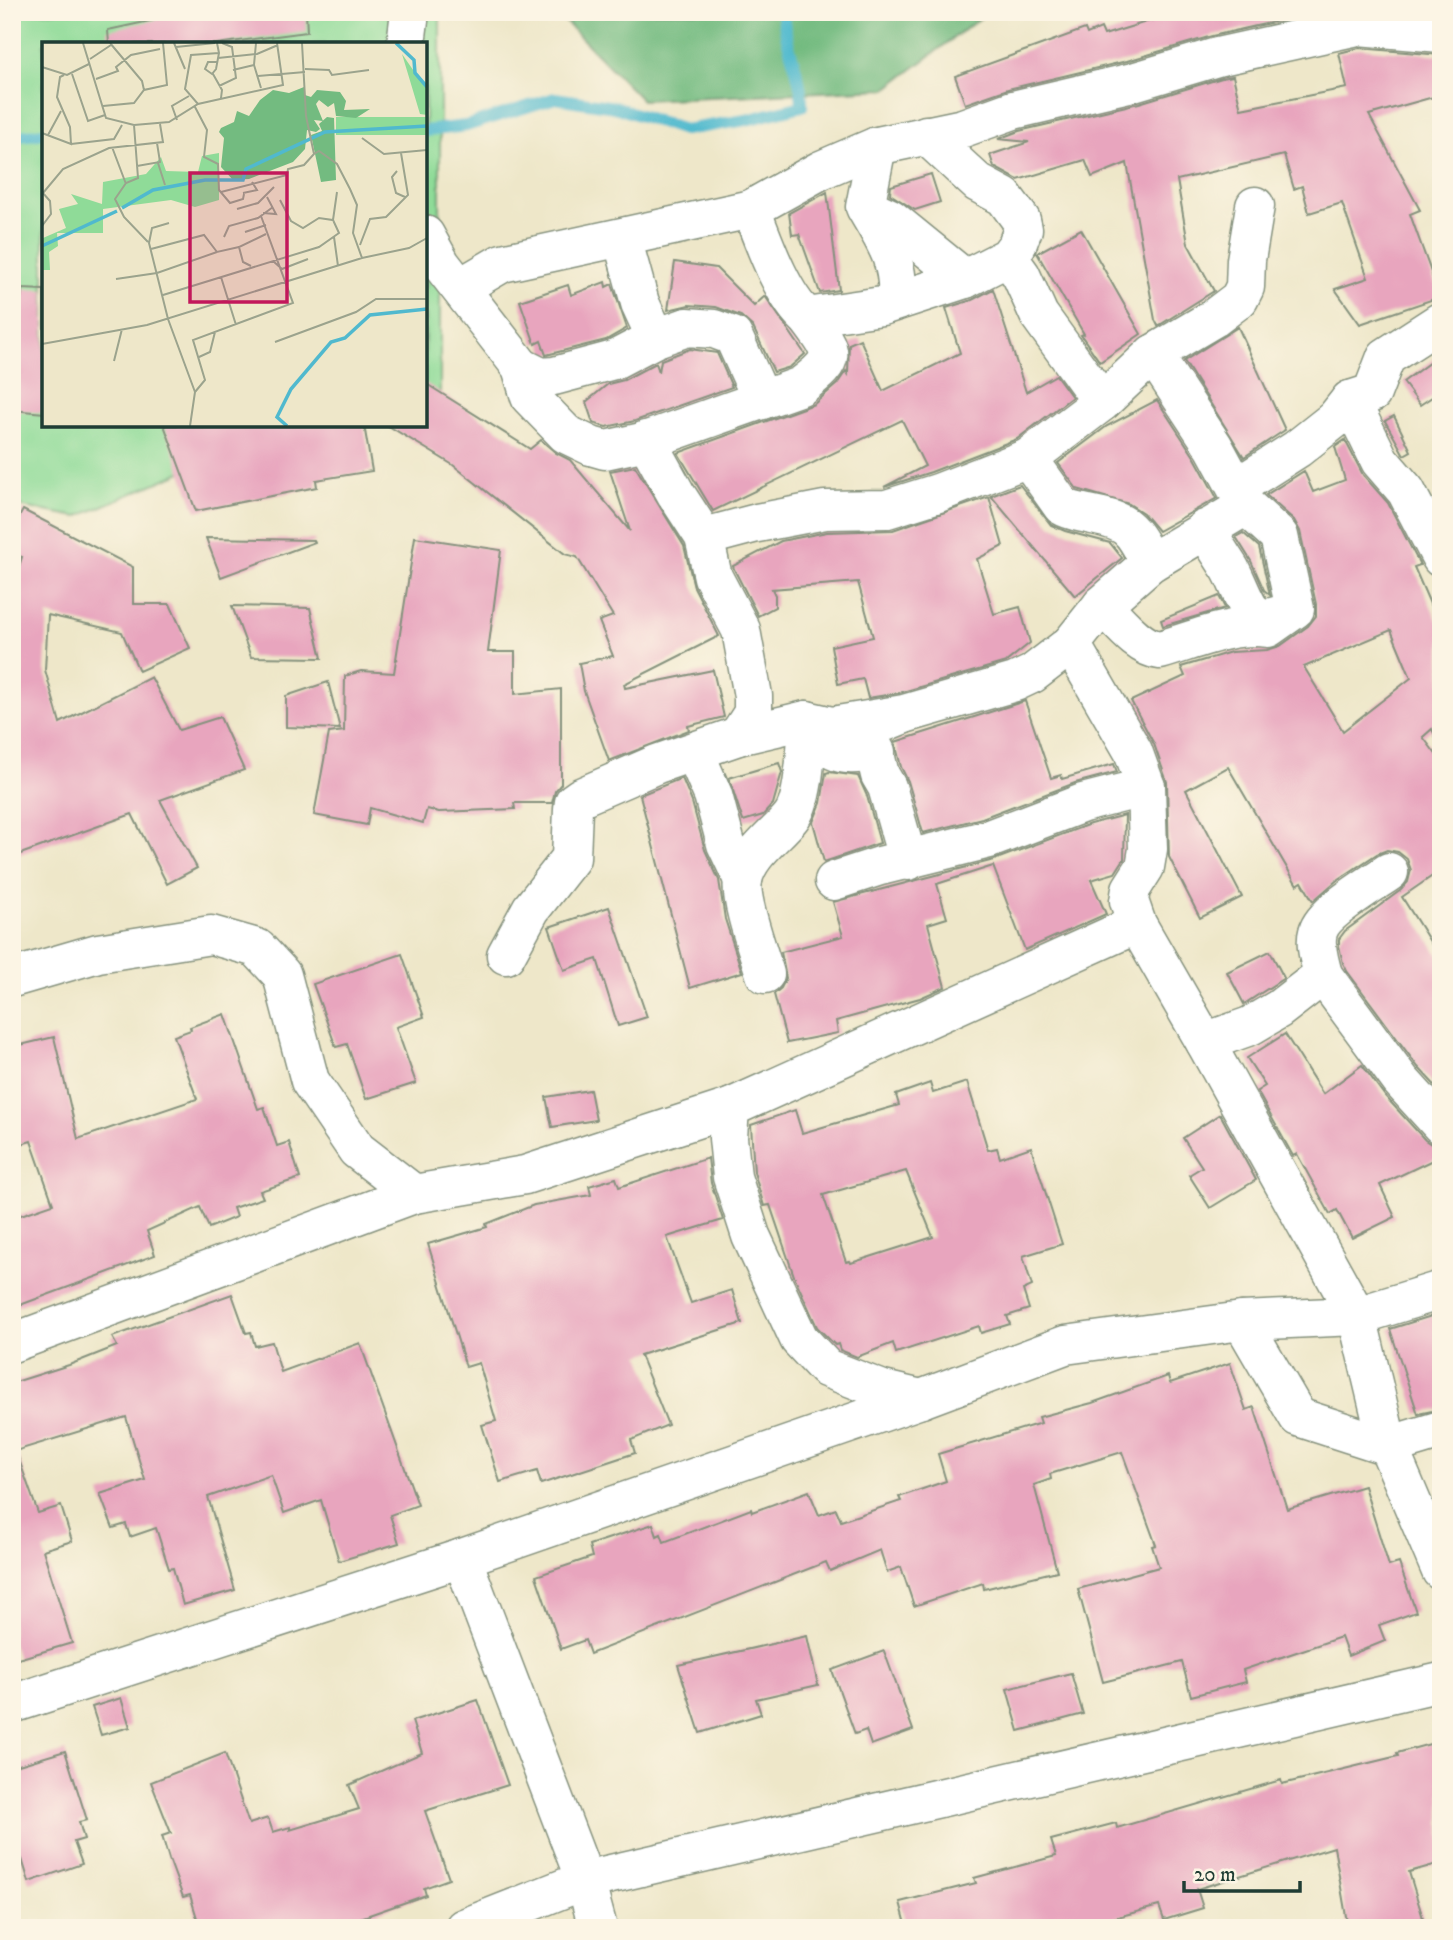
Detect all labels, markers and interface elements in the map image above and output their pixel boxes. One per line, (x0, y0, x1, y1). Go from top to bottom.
inset map (42, 42, 427, 427)
scale bar (1184, 1849, 1299, 1893)
text: 20 m (1194, 1862, 1236, 1888)

